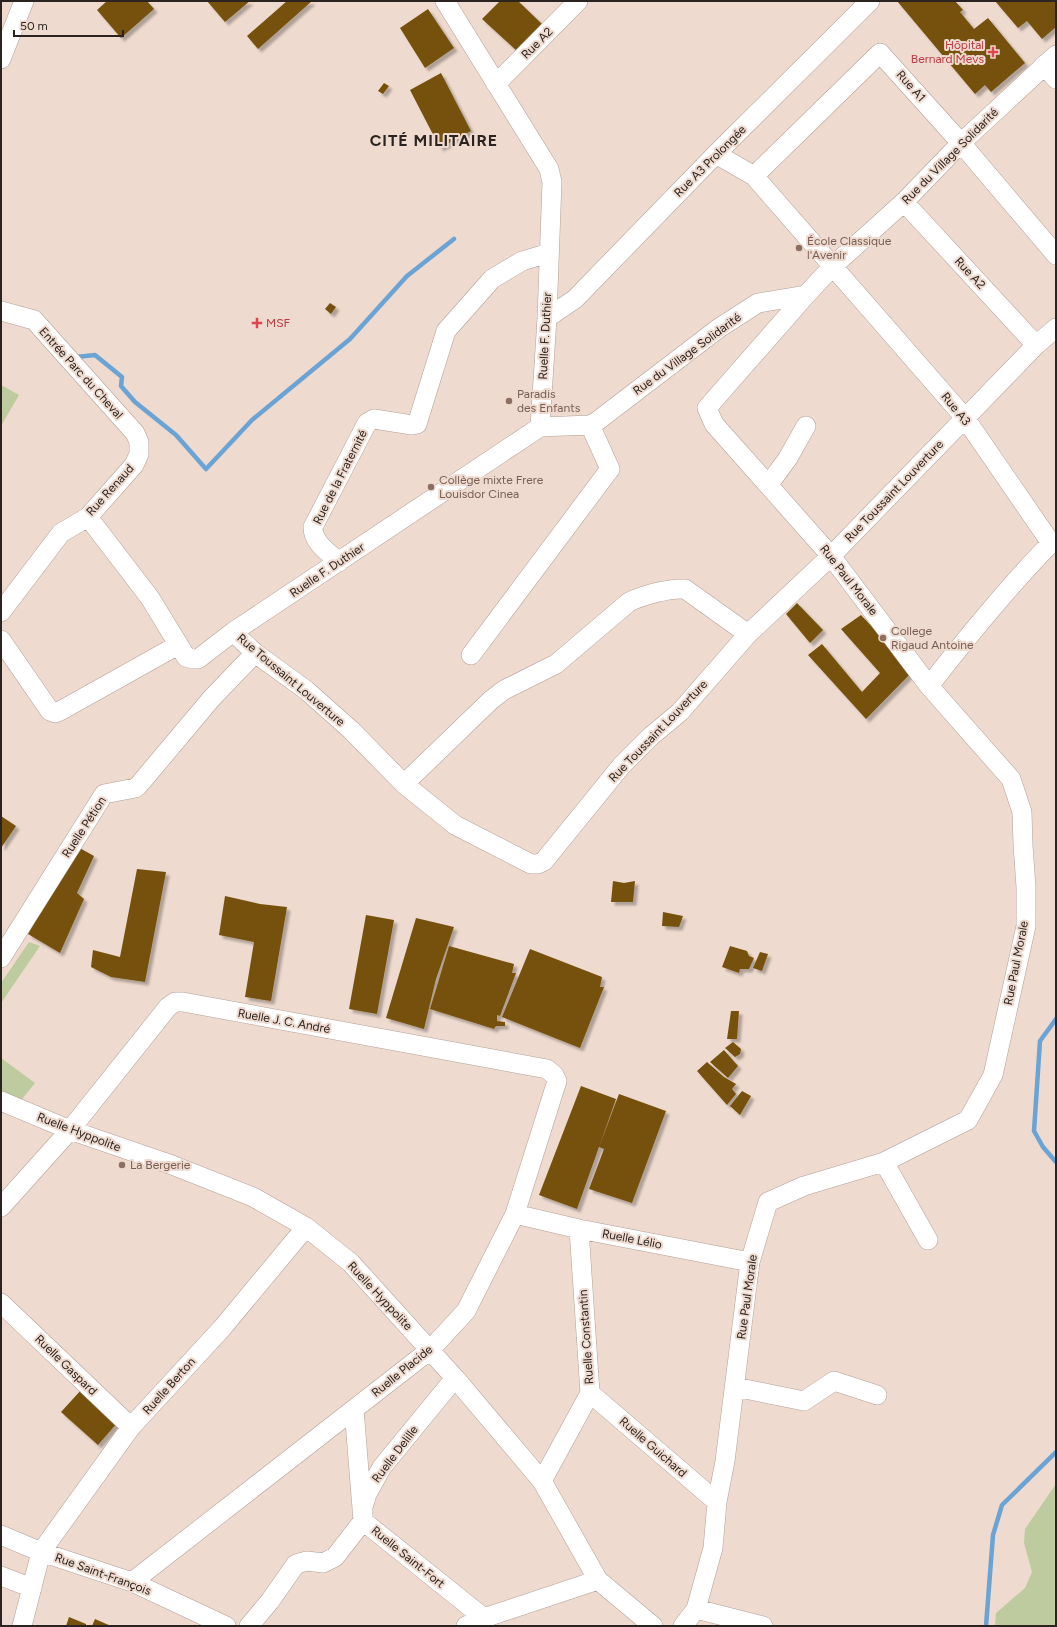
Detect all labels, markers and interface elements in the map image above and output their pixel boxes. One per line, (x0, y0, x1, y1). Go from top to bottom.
scale bar (14, 12, 123, 38)
text: 50 m (20, 19, 48, 33)
street label: Rue A2 (518, 24, 556, 62)
place label: Hôpital Bernard Mevs (911, 38, 984, 66)
marker: Hôpital Bernard Mevs (987, 46, 999, 58)
street label: Rue A1 (893, 68, 929, 104)
street label: Rue du Village Solidarité (899, 105, 1001, 207)
street label: Rue A3 Prolongée (671, 122, 749, 200)
district label: CITÉ MILITAIRE (370, 131, 498, 150)
place label: École Classique l'Avenir (807, 234, 892, 262)
marker: École Classique l'Avenir (794, 243, 804, 253)
street label: Rue A2 (952, 254, 988, 292)
street label: Ruelle F. Duthier (536, 292, 554, 380)
street label: Rue du Village Solidarité (630, 310, 744, 398)
place label: MSF (266, 316, 291, 330)
marker: MSF (251, 317, 263, 329)
street label: Entrée Parc du Cheval (36, 324, 126, 422)
place label: Paradis des Enfants (517, 387, 581, 415)
street label: Rue A3 (938, 390, 974, 428)
marker: Paradis des Enfants (504, 396, 514, 406)
street label: Rue de la Fraternité (310, 427, 370, 527)
street label: Rue Toussaint Louverture (842, 437, 947, 545)
street label: Rue Renaud (83, 461, 137, 519)
place label: Collège mixte Frere Louisdor Cinea (439, 473, 544, 501)
marker: Collège mixte Frere Louisdor Cinea (426, 482, 436, 492)
street label: Ruelle F. Duthier (287, 540, 367, 600)
street label: Rue Paul Morale (817, 542, 881, 618)
place label: College Rigaud Antoine (891, 624, 974, 652)
street label: Rue Toussaint Louverture (234, 631, 348, 729)
marker: College Rigaud Antoine (878, 633, 888, 643)
street label: Rue Toussaint Louverture (606, 677, 711, 785)
street label: Ruelle Pétion (59, 794, 109, 860)
street label: Rue Paul Morale (1001, 919, 1031, 1006)
street label: Ruelle J. C. André (237, 1006, 332, 1036)
street label: Ruelle Hyppolite (35, 1110, 123, 1155)
place label: La Bergerie (130, 1158, 191, 1172)
marker: La Bergerie (117, 1160, 127, 1170)
street label: Ruelle Lélio (601, 1226, 663, 1252)
street label: Rue Paul Morale (734, 1253, 760, 1340)
street label: Ruelle Hyppolite (345, 1259, 416, 1333)
street label: Ruelle Constantin (576, 1289, 596, 1385)
street label: Ruelle Gaspard (32, 1332, 100, 1398)
street label: Ruelle Placide (369, 1342, 436, 1400)
street label: Ruelle Berton (140, 1354, 198, 1417)
street label: Ruelle Guichard (616, 1414, 690, 1480)
street label: Ruelle Delille (369, 1422, 421, 1485)
street label: Ruelle Saint-Fort (369, 1523, 448, 1591)
street label: Rue Saint-François (53, 1550, 153, 1598)

